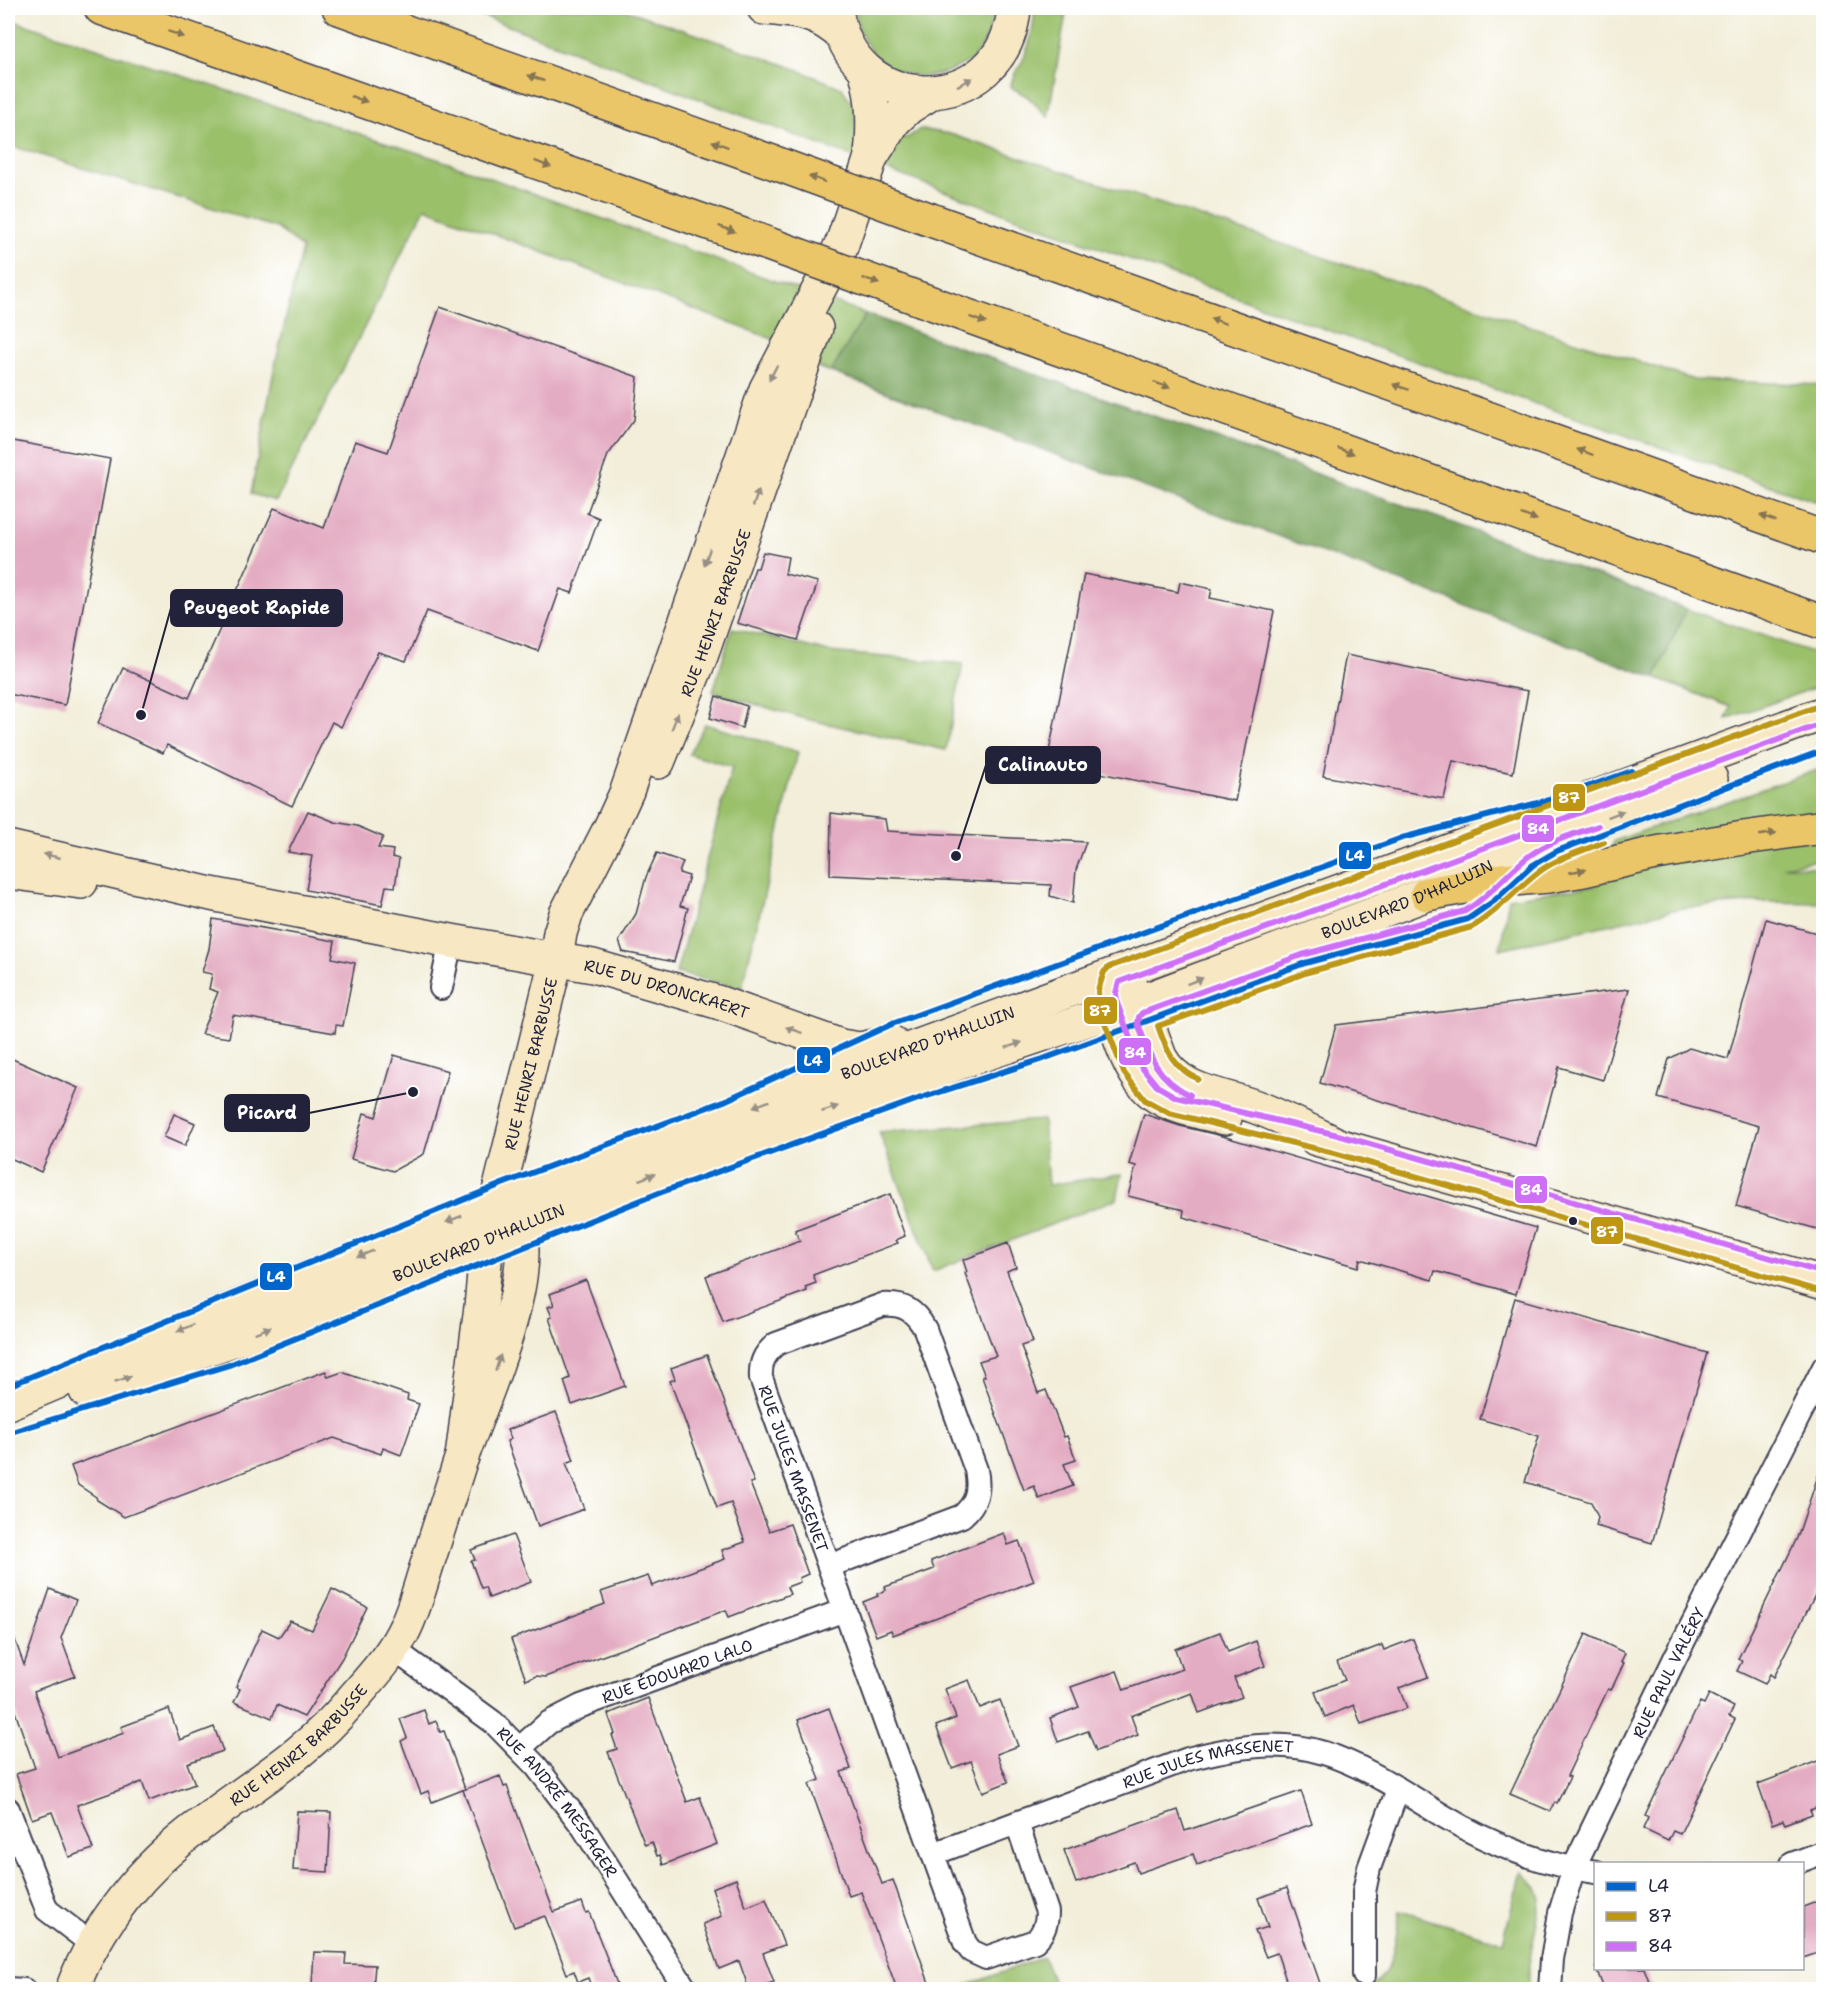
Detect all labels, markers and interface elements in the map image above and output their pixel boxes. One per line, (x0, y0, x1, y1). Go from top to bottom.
one-way arrow (167, 29, 185, 39)
one-way arrow (527, 73, 545, 83)
one-way arrow (957, 77, 974, 87)
one-way arrow (351, 94, 369, 104)
one-way arrow (711, 138, 729, 148)
one-way arrow (534, 159, 552, 169)
one-way arrow (808, 173, 826, 183)
one-way arrow (718, 225, 736, 235)
one-way arrow (862, 277, 880, 287)
one-way arrow (970, 315, 988, 325)
one-way arrow (1209, 316, 1227, 326)
one-way arrow (769, 365, 778, 382)
one-way arrow (1153, 381, 1171, 391)
one-way arrow (1392, 382, 1410, 392)
one-way arrow (1337, 446, 1355, 456)
one-way arrow (1576, 447, 1594, 456)
one-way arrow (752, 489, 762, 507)
one-way arrow (1521, 512, 1539, 522)
one-way arrow (1759, 513, 1777, 523)
street label: RUE HENRI BARBUSSE (676, 526, 756, 700)
one-way arrow (702, 548, 712, 566)
callout: Peugeot Rapide (171, 590, 342, 626)
text: Peugeot Rapide (184, 596, 330, 620)
one-way arrow (670, 711, 680, 729)
callout: Calinauto (986, 747, 1100, 783)
text: Calinauto (998, 753, 1088, 777)
line badge: 87 (1552, 783, 1586, 812)
text: 87 (1558, 787, 1580, 808)
one-way arrow (1607, 809, 1625, 818)
line badge: 84 (1521, 814, 1555, 843)
text: 84 (1527, 818, 1549, 839)
one-way arrow (1759, 830, 1778, 839)
line badge: L4 (1338, 841, 1372, 870)
text: L4 (1345, 845, 1365, 866)
one-way arrow (43, 851, 61, 861)
street label: BOULEVARD D'HALLUIN (1318, 855, 1496, 944)
one-way arrow (1567, 866, 1586, 875)
street label: RUE DU DRONCKAERT (582, 955, 752, 1024)
street label: RUE HENRI BARBUSSE (500, 975, 562, 1152)
one-way arrow (1186, 976, 1204, 986)
line badge: 87 (1083, 996, 1118, 1025)
text: 87 (1089, 1000, 1111, 1021)
street label: BOULEVARD D'HALLUIN (838, 1002, 1018, 1085)
one-way arrow (785, 1025, 803, 1034)
line badge: 84 (1118, 1037, 1152, 1066)
one-way arrow (1005, 1039, 1023, 1049)
text: 84 (1124, 1042, 1146, 1063)
line badge: L4 (796, 1046, 831, 1074)
text: L4 (803, 1050, 823, 1071)
callout: Picard (225, 1095, 309, 1131)
one-way arrow (752, 1100, 770, 1109)
text: Picard (237, 1101, 297, 1125)
one-way arrow (821, 1104, 839, 1114)
one-way arrow (638, 1172, 656, 1182)
line badge: 84 (1514, 1175, 1548, 1204)
text: 84 (1520, 1179, 1542, 1200)
street label: BOULEVARD D'HALLUIN (390, 1199, 568, 1287)
one-way arrow (444, 1214, 462, 1224)
unlabelled marker (1567, 1215, 1579, 1227)
line badge: 87 (1590, 1216, 1624, 1245)
text: 87 (1596, 1221, 1618, 1242)
one-way arrow (356, 1250, 374, 1260)
line badge: L4 (259, 1262, 293, 1291)
text: L4 (266, 1266, 286, 1287)
one-way arrow (176, 1324, 194, 1333)
one-way arrow (254, 1324, 272, 1334)
one-way arrow (493, 1354, 503, 1372)
one-way arrow (114, 1374, 132, 1383)
street label: RUE JULES MASSENET (753, 1382, 833, 1555)
street label: RUE PAUL VALÉRY (1628, 1604, 1710, 1742)
street label: RUE ÉDOUARD LALO (599, 1634, 756, 1709)
street label: RUE HENRI BARBUSSE (225, 1680, 372, 1811)
street label: RUE ANDRÉ MESSAGER (492, 1722, 622, 1881)
street label: RUE JULES MASSENET (1120, 1735, 1295, 1793)
legend (1594, 1862, 1804, 1970)
text: L4 (1648, 1874, 1669, 1898)
text: 87 (1648, 1904, 1672, 1928)
text: 84 (1648, 1934, 1672, 1958)

